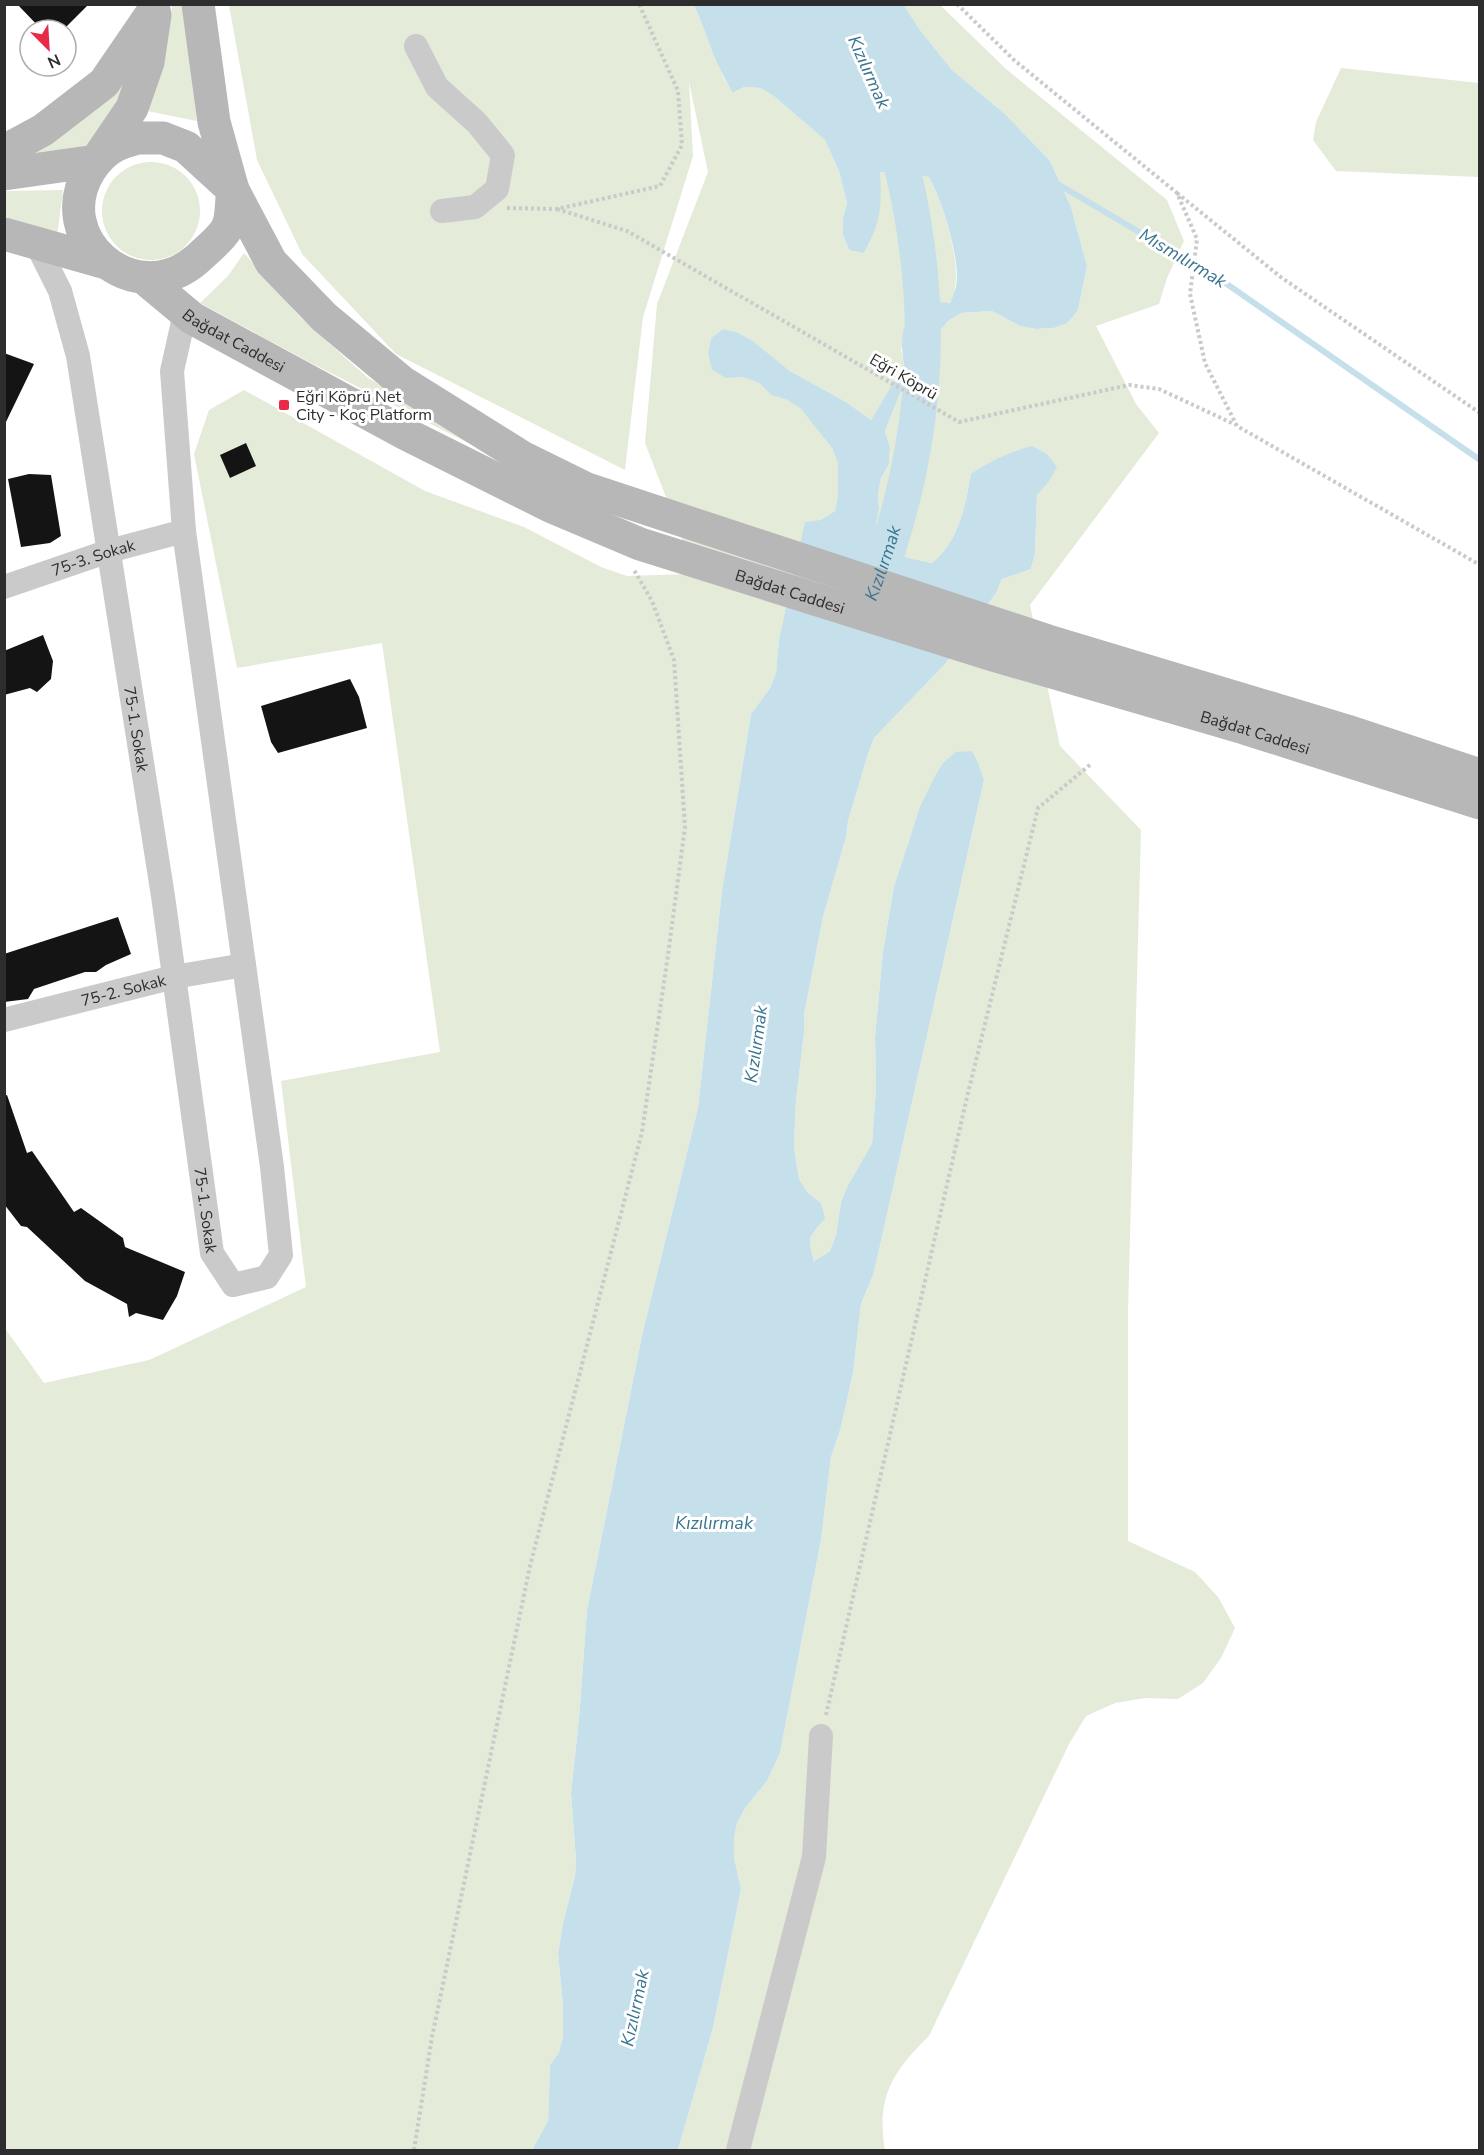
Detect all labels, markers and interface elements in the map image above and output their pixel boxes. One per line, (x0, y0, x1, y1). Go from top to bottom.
north arrow (18, 18, 78, 78)
water label: Kızılırmak (842, 32, 896, 113)
text: N (44, 48, 64, 73)
water label: Mısmılırmak (1135, 223, 1232, 294)
street label: Bağdat Caddesi (177, 304, 289, 378)
street label: Eğri Köprü (866, 349, 941, 405)
place label: Eğri Köprü Net City - Koç Platform (296, 386, 432, 426)
marker: Eğri Köprü Net City - Koç Platform (277, 398, 291, 412)
water label: Kızılırmak (859, 522, 907, 604)
street label: 75-3. Sokak (49, 534, 138, 582)
street label: Bağdat Caddesi (732, 565, 847, 620)
street label: 75-1. Sokak (118, 685, 153, 775)
street label: Bağdat Caddesi (1197, 706, 1313, 760)
street label: 75-2. Sokak (79, 969, 169, 1012)
water label: Kızılırmak (739, 1003, 773, 1084)
street label: 75-1. Sokak (188, 1166, 222, 1256)
water label: Kızılırmak (675, 1511, 754, 1535)
water label: Kızılırmak (615, 1966, 655, 2049)

